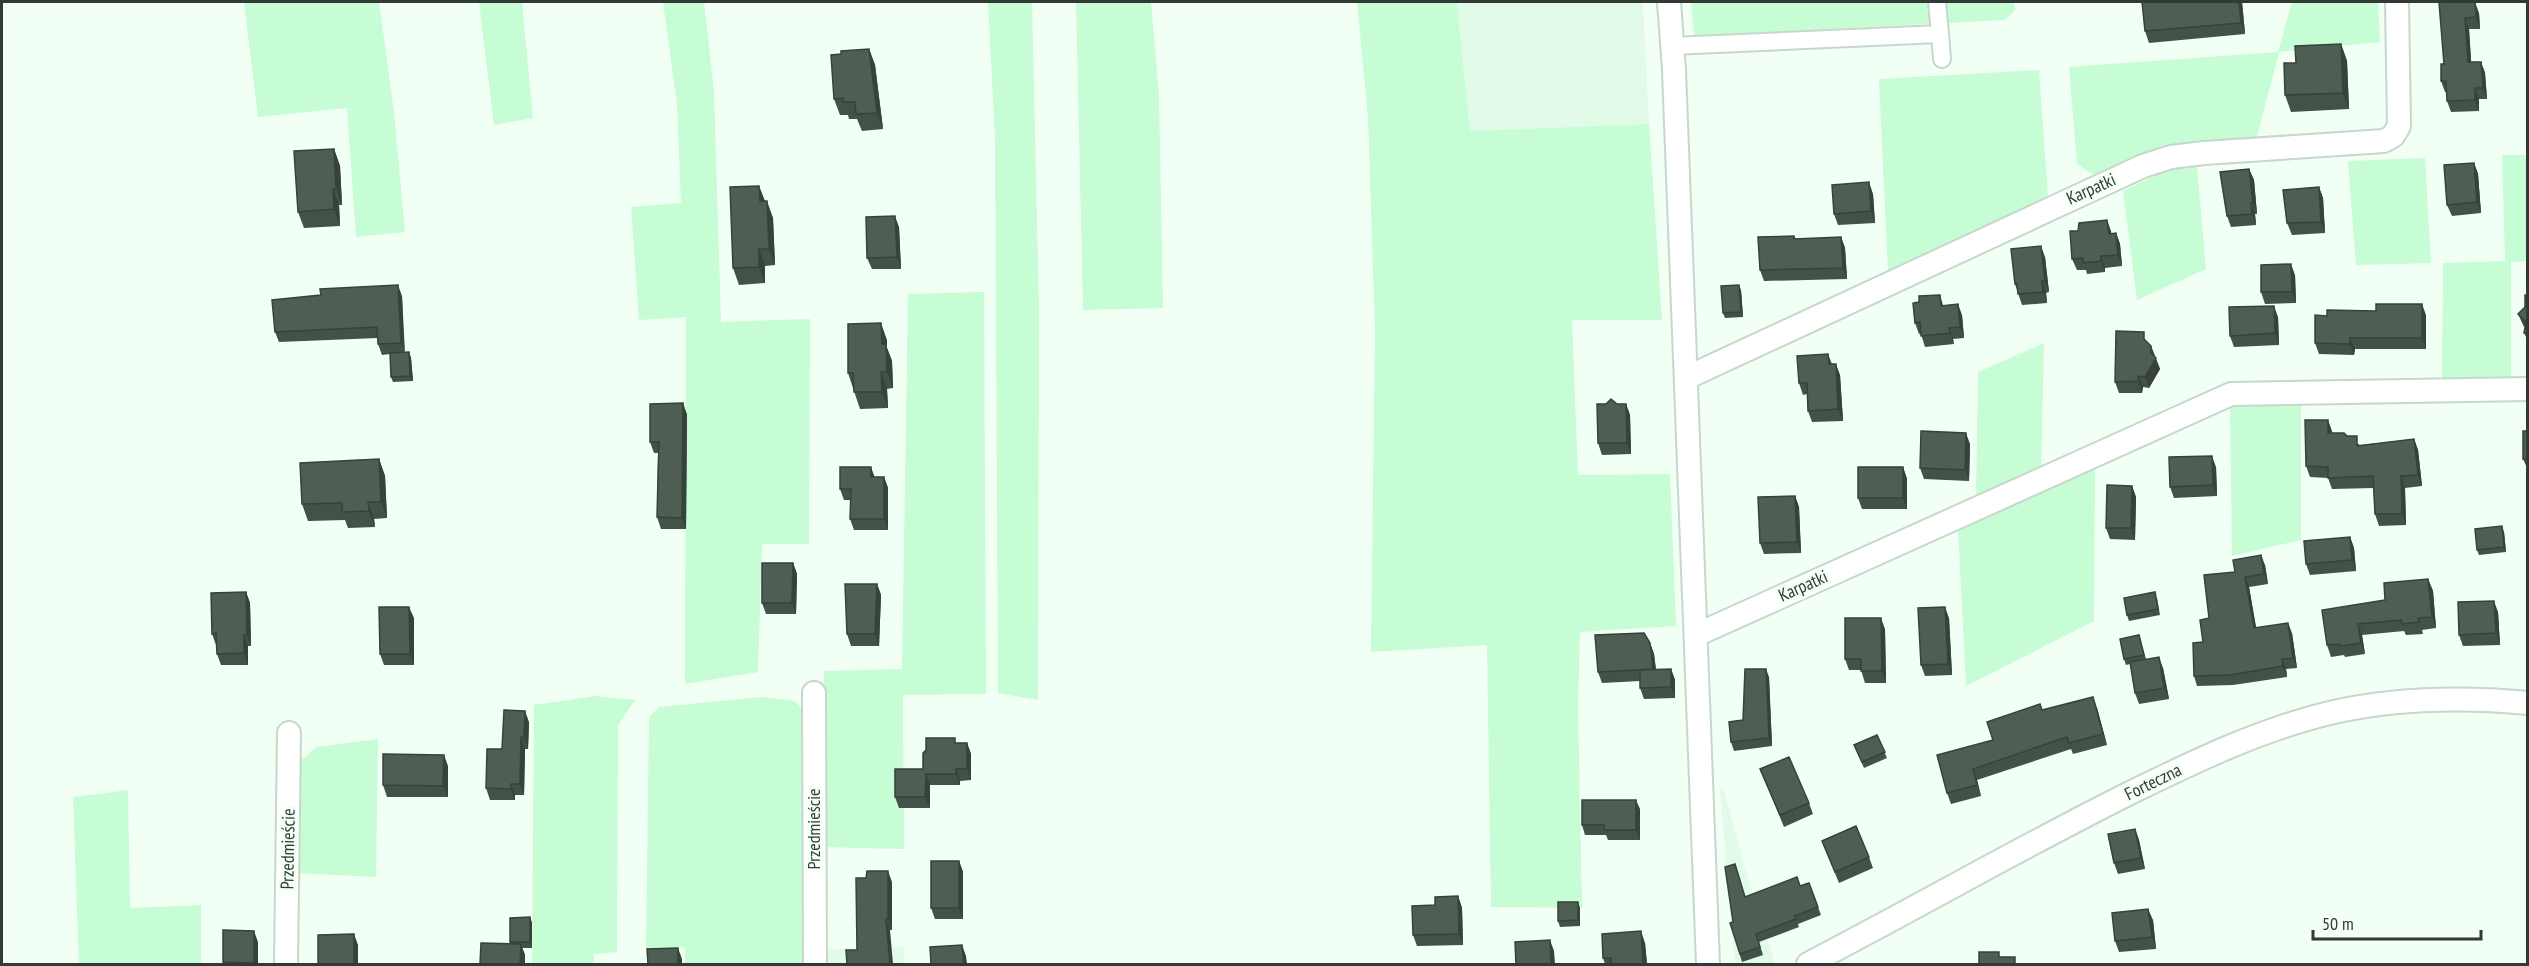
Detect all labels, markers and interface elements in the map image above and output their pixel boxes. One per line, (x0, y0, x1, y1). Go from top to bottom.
street label: Karpatki (2063, 168, 2119, 210)
street label: Karpatki (1775, 565, 1831, 607)
street label: Forteczna (2121, 758, 2185, 805)
street label: Przedmieście (802, 789, 825, 869)
street label: Przedmieście (275, 808, 300, 890)
scale bar (2313, 903, 2481, 941)
text: 50 m (2322, 912, 2354, 935)

